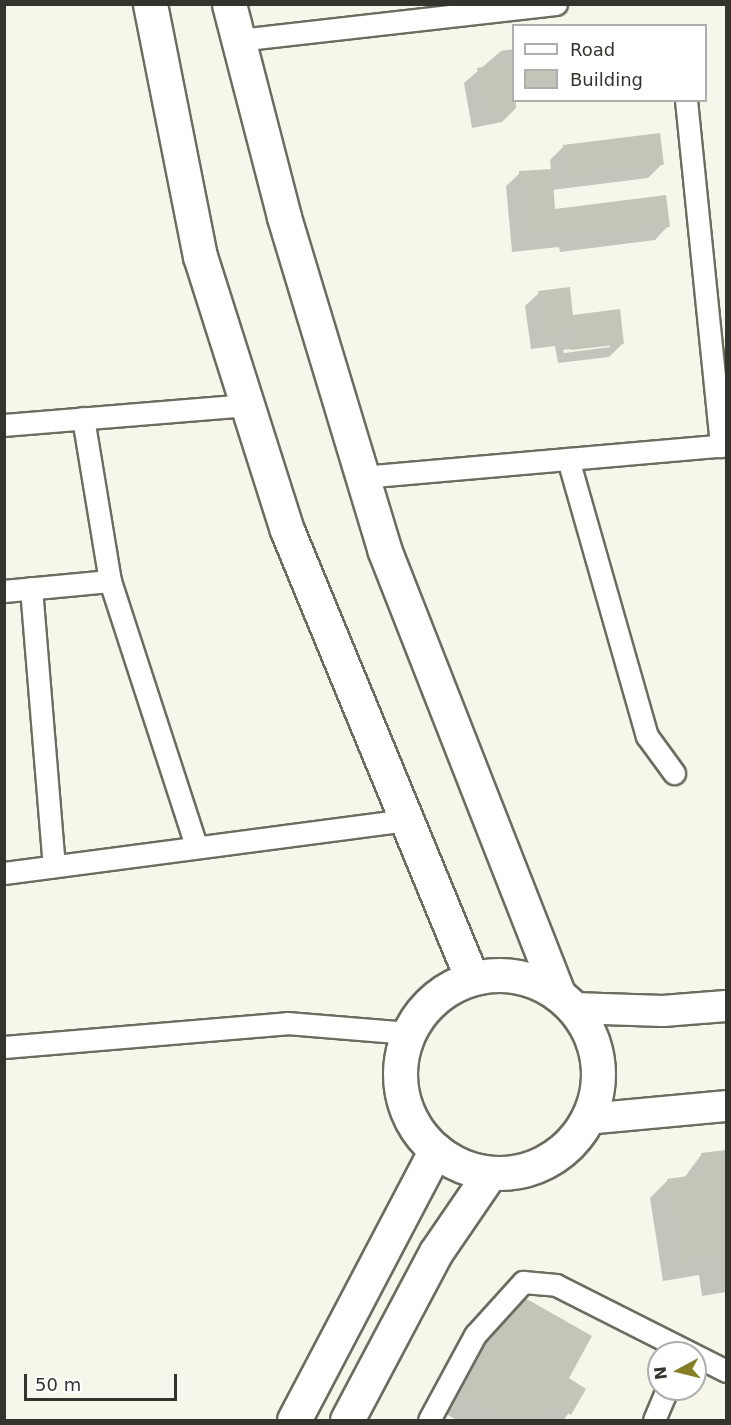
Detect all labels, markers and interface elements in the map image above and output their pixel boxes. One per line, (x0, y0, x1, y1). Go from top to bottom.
legend (512, 24, 707, 102)
text: Road (570, 39, 615, 60)
text: Building (570, 69, 643, 90)
north arrow (647, 1341, 707, 1401)
scale bar (27, 1362, 180, 1400)
text: N (650, 1365, 671, 1381)
text: 50 m (35, 1374, 81, 1395)

